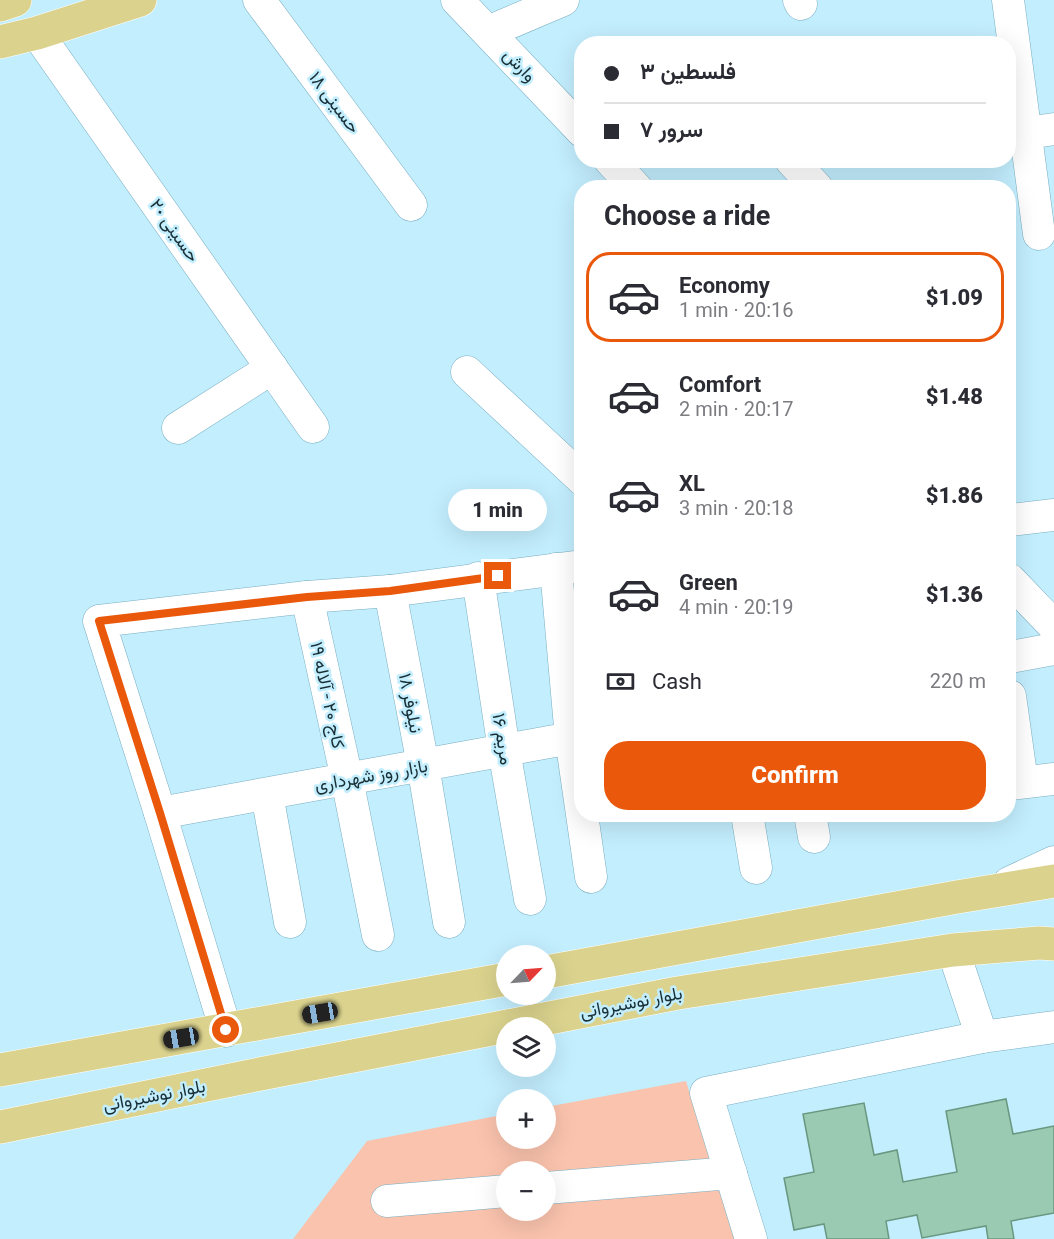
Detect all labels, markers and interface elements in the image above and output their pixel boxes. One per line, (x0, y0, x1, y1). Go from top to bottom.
street label: وارش (498, 44, 541, 87)
text: فلسطین ۳ (640, 59, 736, 84)
street label: حسینی ۱۸ (304, 67, 365, 138)
text: سرور ۷ (640, 117, 703, 142)
street label: حسینی ٢٠ (145, 194, 204, 266)
text: Choose a ride (604, 200, 770, 232)
icon: car (607, 270, 661, 324)
text: Economy (679, 273, 770, 298)
text: $1.09 (926, 285, 983, 310)
text: 1 min · 20:16 (679, 298, 794, 322)
icon: car (607, 369, 661, 423)
text: Comfort (679, 372, 761, 397)
text: $1.48 (926, 384, 983, 409)
text: 2 min · 20:17 (679, 397, 794, 421)
icon: car (607, 468, 661, 522)
text: XL (679, 471, 705, 496)
text: $1.86 (926, 483, 983, 508)
callout: 1 min (448, 489, 548, 531)
text: 3 min · 20:18 (679, 496, 794, 520)
text: 1 min (472, 498, 523, 522)
route end (484, 562, 511, 589)
icon: car (607, 567, 661, 621)
text: Green (679, 570, 738, 595)
text: $1.36 (926, 582, 983, 607)
text: 4 min · 20:19 (679, 595, 794, 619)
street label: کاج ۲۰ - آلاله ۱۹ (304, 640, 350, 751)
icon: cash (604, 665, 637, 698)
text: Cash (652, 669, 702, 694)
text: 220 m (930, 669, 986, 693)
street label: نیلوفر ۱۸ (394, 671, 427, 735)
street label: مریم ۱۶ (487, 712, 517, 767)
button: Confirm (604, 741, 986, 810)
street label: بازار روز شهرداری (313, 755, 429, 796)
north arrow (496, 945, 556, 1005)
map controls (496, 945, 556, 1221)
street label: بلوار نوشیروانی (578, 982, 684, 1023)
car (301, 1001, 339, 1025)
route start (212, 1016, 239, 1043)
button: layers (496, 1017, 556, 1077)
car (162, 1026, 200, 1050)
street label: بلوار نوشیروانی (101, 1075, 207, 1116)
button: + (496, 1089, 556, 1149)
button: − (496, 1161, 556, 1221)

